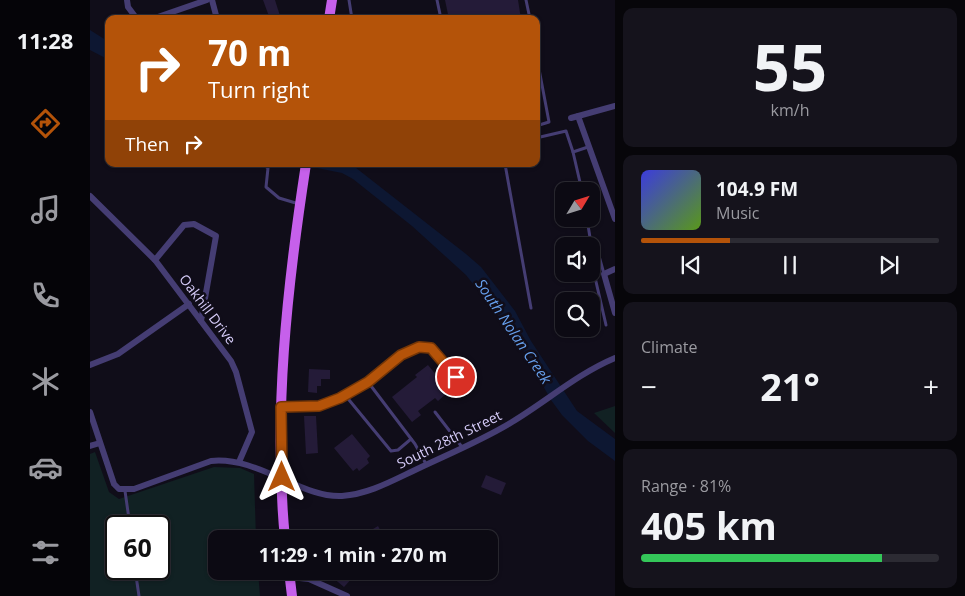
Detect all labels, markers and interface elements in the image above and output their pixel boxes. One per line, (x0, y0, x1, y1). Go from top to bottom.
text: 55 (753, 22, 827, 110)
text: 11:28 (17, 25, 73, 55)
text: 70 m (208, 29, 291, 76)
icon: right (125, 35, 190, 100)
text: Turn right (208, 74, 310, 104)
text: km/h (771, 99, 809, 121)
icon: directions (28, 106, 63, 141)
icon: right (179, 130, 207, 158)
text: Then (125, 131, 169, 157)
text: 104.9 FM (716, 176, 798, 202)
north arrow (555, 182, 600, 228)
map controls (555, 182, 600, 337)
icon: music (28, 192, 63, 227)
text: Music (716, 202, 760, 224)
button: sound (555, 237, 600, 282)
icon: previous (677, 251, 705, 279)
icon: pause (776, 251, 804, 279)
icon: next (875, 251, 903, 279)
street label: Oakhill Drive (175, 270, 241, 348)
water label: South Nolan Creek (471, 274, 557, 388)
icon: phone (28, 278, 63, 313)
button: search (555, 292, 600, 337)
text: Climate (641, 336, 698, 358)
pin (435, 356, 477, 398)
text: 21° (760, 360, 820, 412)
icon: arrive (442, 363, 470, 391)
icon: climate (28, 364, 63, 399)
text: − (641, 367, 657, 405)
text: + (923, 367, 939, 405)
street label: South 28th Street (393, 405, 505, 473)
icon: car (28, 450, 63, 485)
position arrow (255, 450, 307, 502)
text: Range · 81% (641, 475, 731, 497)
text: 405 km (641, 499, 777, 551)
speed limit sign: 60 (105, 515, 170, 580)
icon: filters (28, 535, 63, 570)
text: 11:29 · 1 min · 270 m (259, 542, 447, 568)

